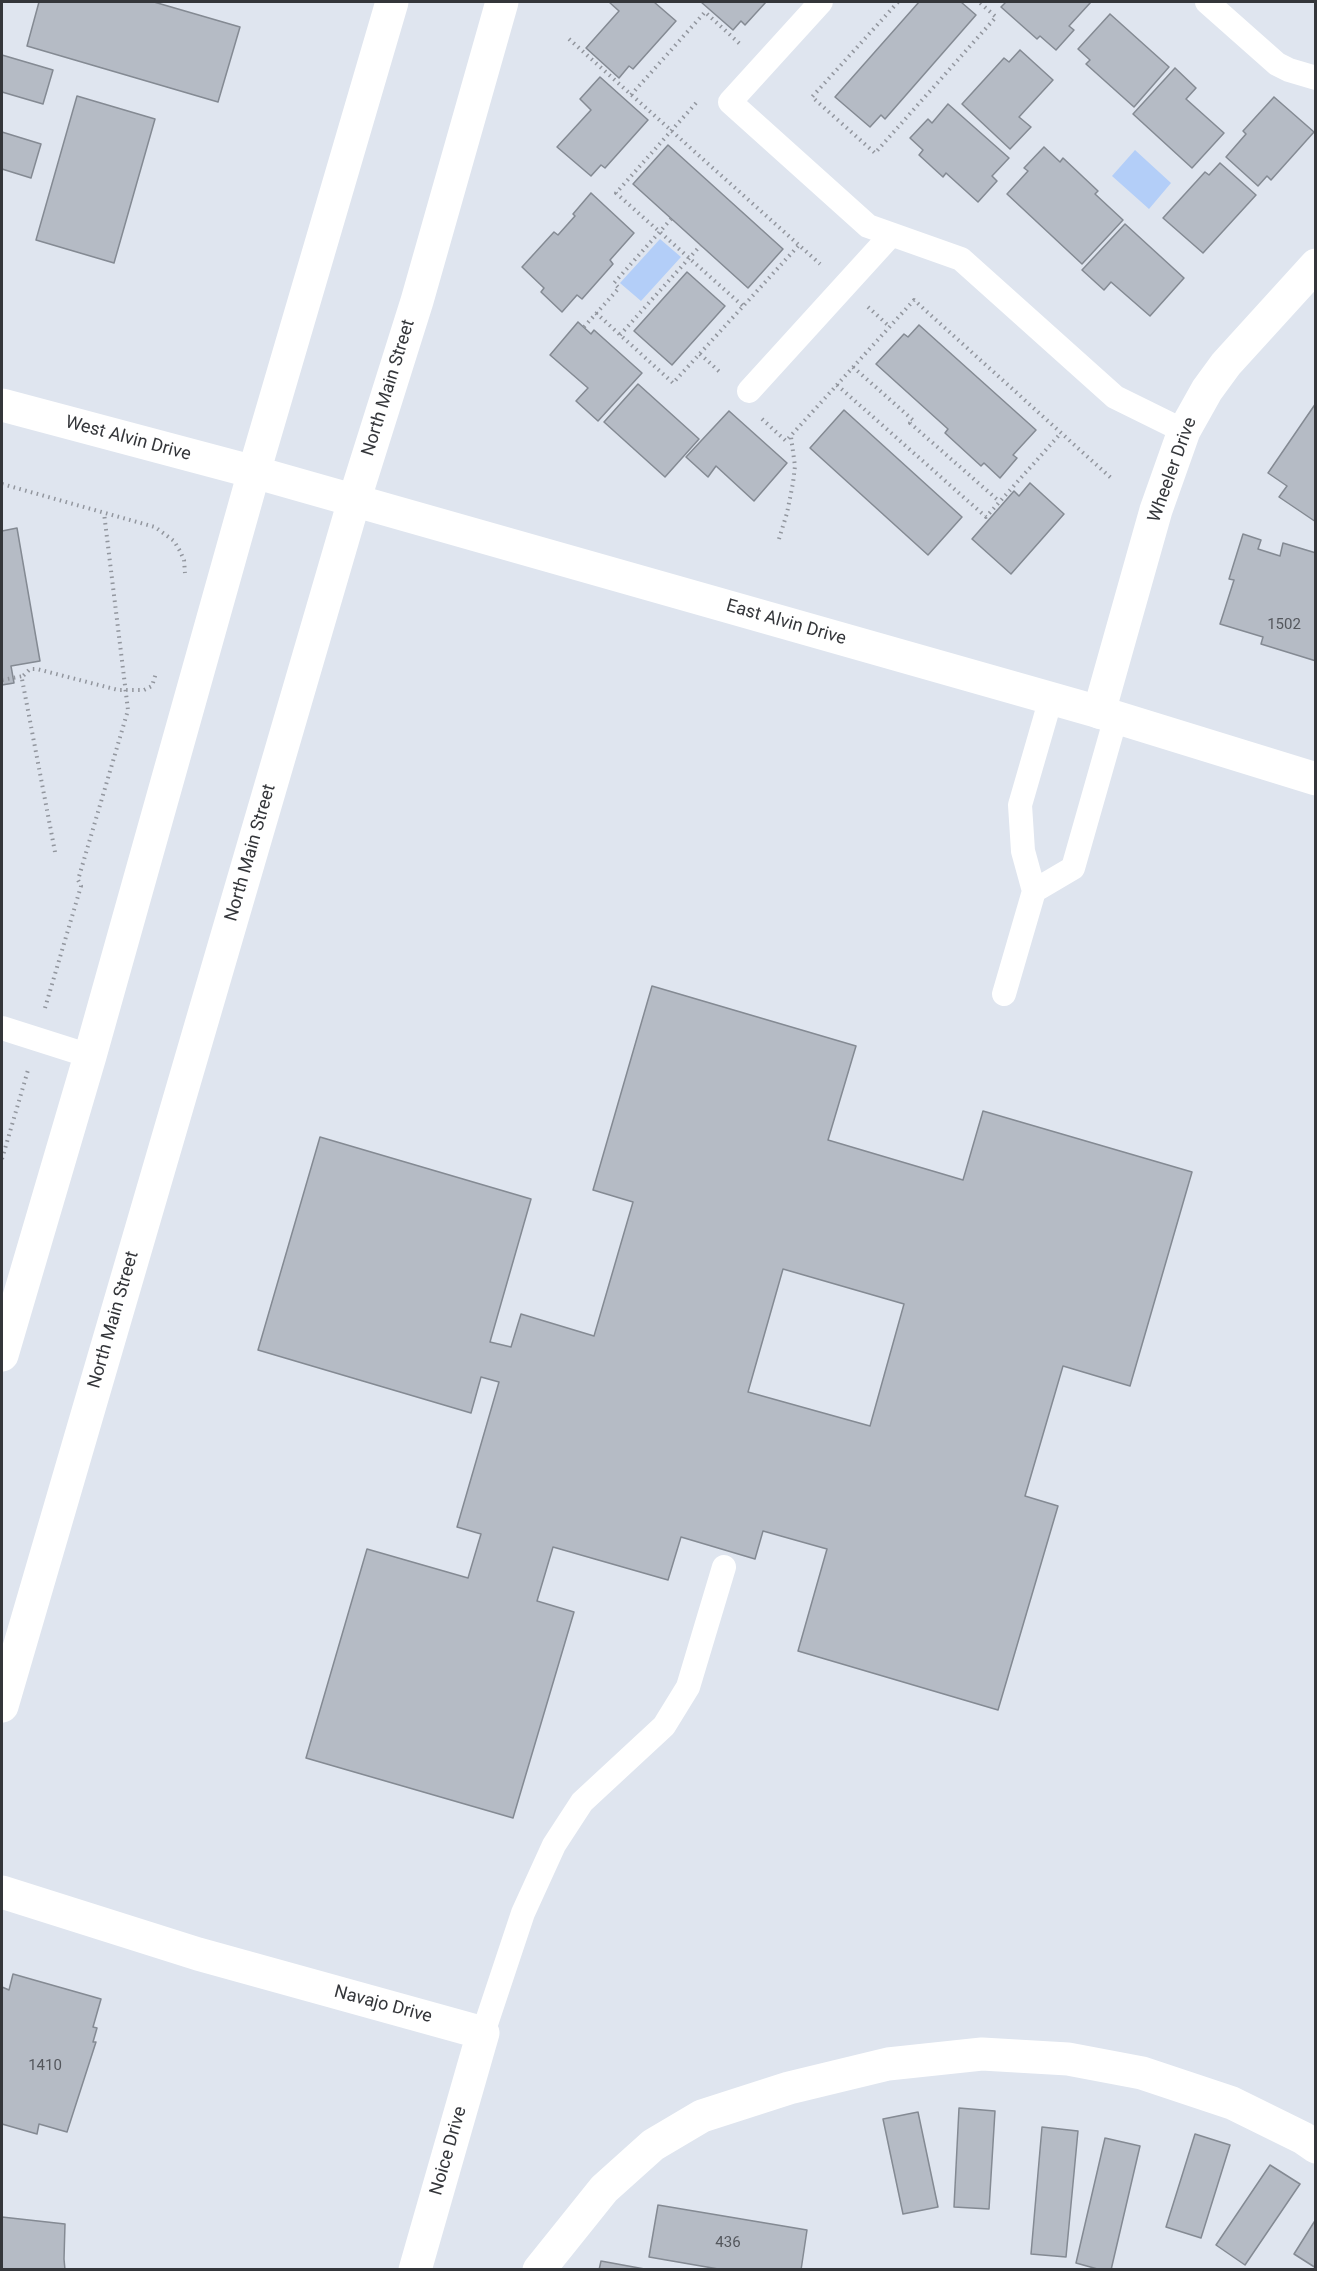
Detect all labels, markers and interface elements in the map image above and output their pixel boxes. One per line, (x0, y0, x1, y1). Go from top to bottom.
street label: North Main Street (358, 317, 420, 459)
street label: West Alvin Drive (63, 412, 193, 466)
street label: Wheeler Drive (1144, 415, 1202, 525)
street label: East Alvin Drive (724, 596, 848, 650)
house number: 1502 (1267, 616, 1301, 634)
street label: North Main Street (221, 782, 281, 924)
street label: North Main Street (84, 1249, 144, 1391)
street label: Navajo Drive (332, 1982, 434, 2028)
house number: 1410 (28, 2057, 62, 2075)
street label: Noice Drive (426, 2104, 472, 2198)
house number: 436 (715, 2234, 741, 2252)

